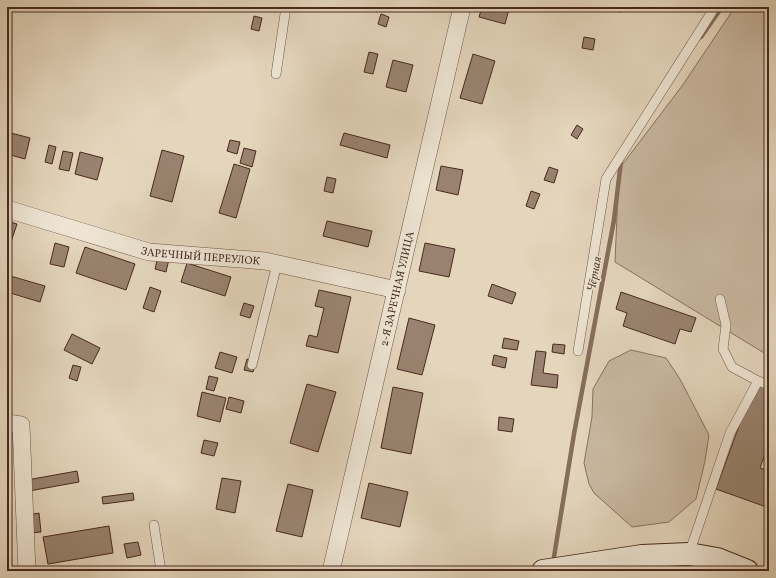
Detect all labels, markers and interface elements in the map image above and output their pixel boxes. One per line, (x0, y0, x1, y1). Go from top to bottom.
street label: 2-Я ЗАРЕЧНАЯ УЛИЦА (377, 230, 419, 348)
street label: ЗАРЕЧНЫЙ ПЕРЕУЛОК (139, 244, 261, 270)
water label: Чёрная (584, 255, 606, 293)

